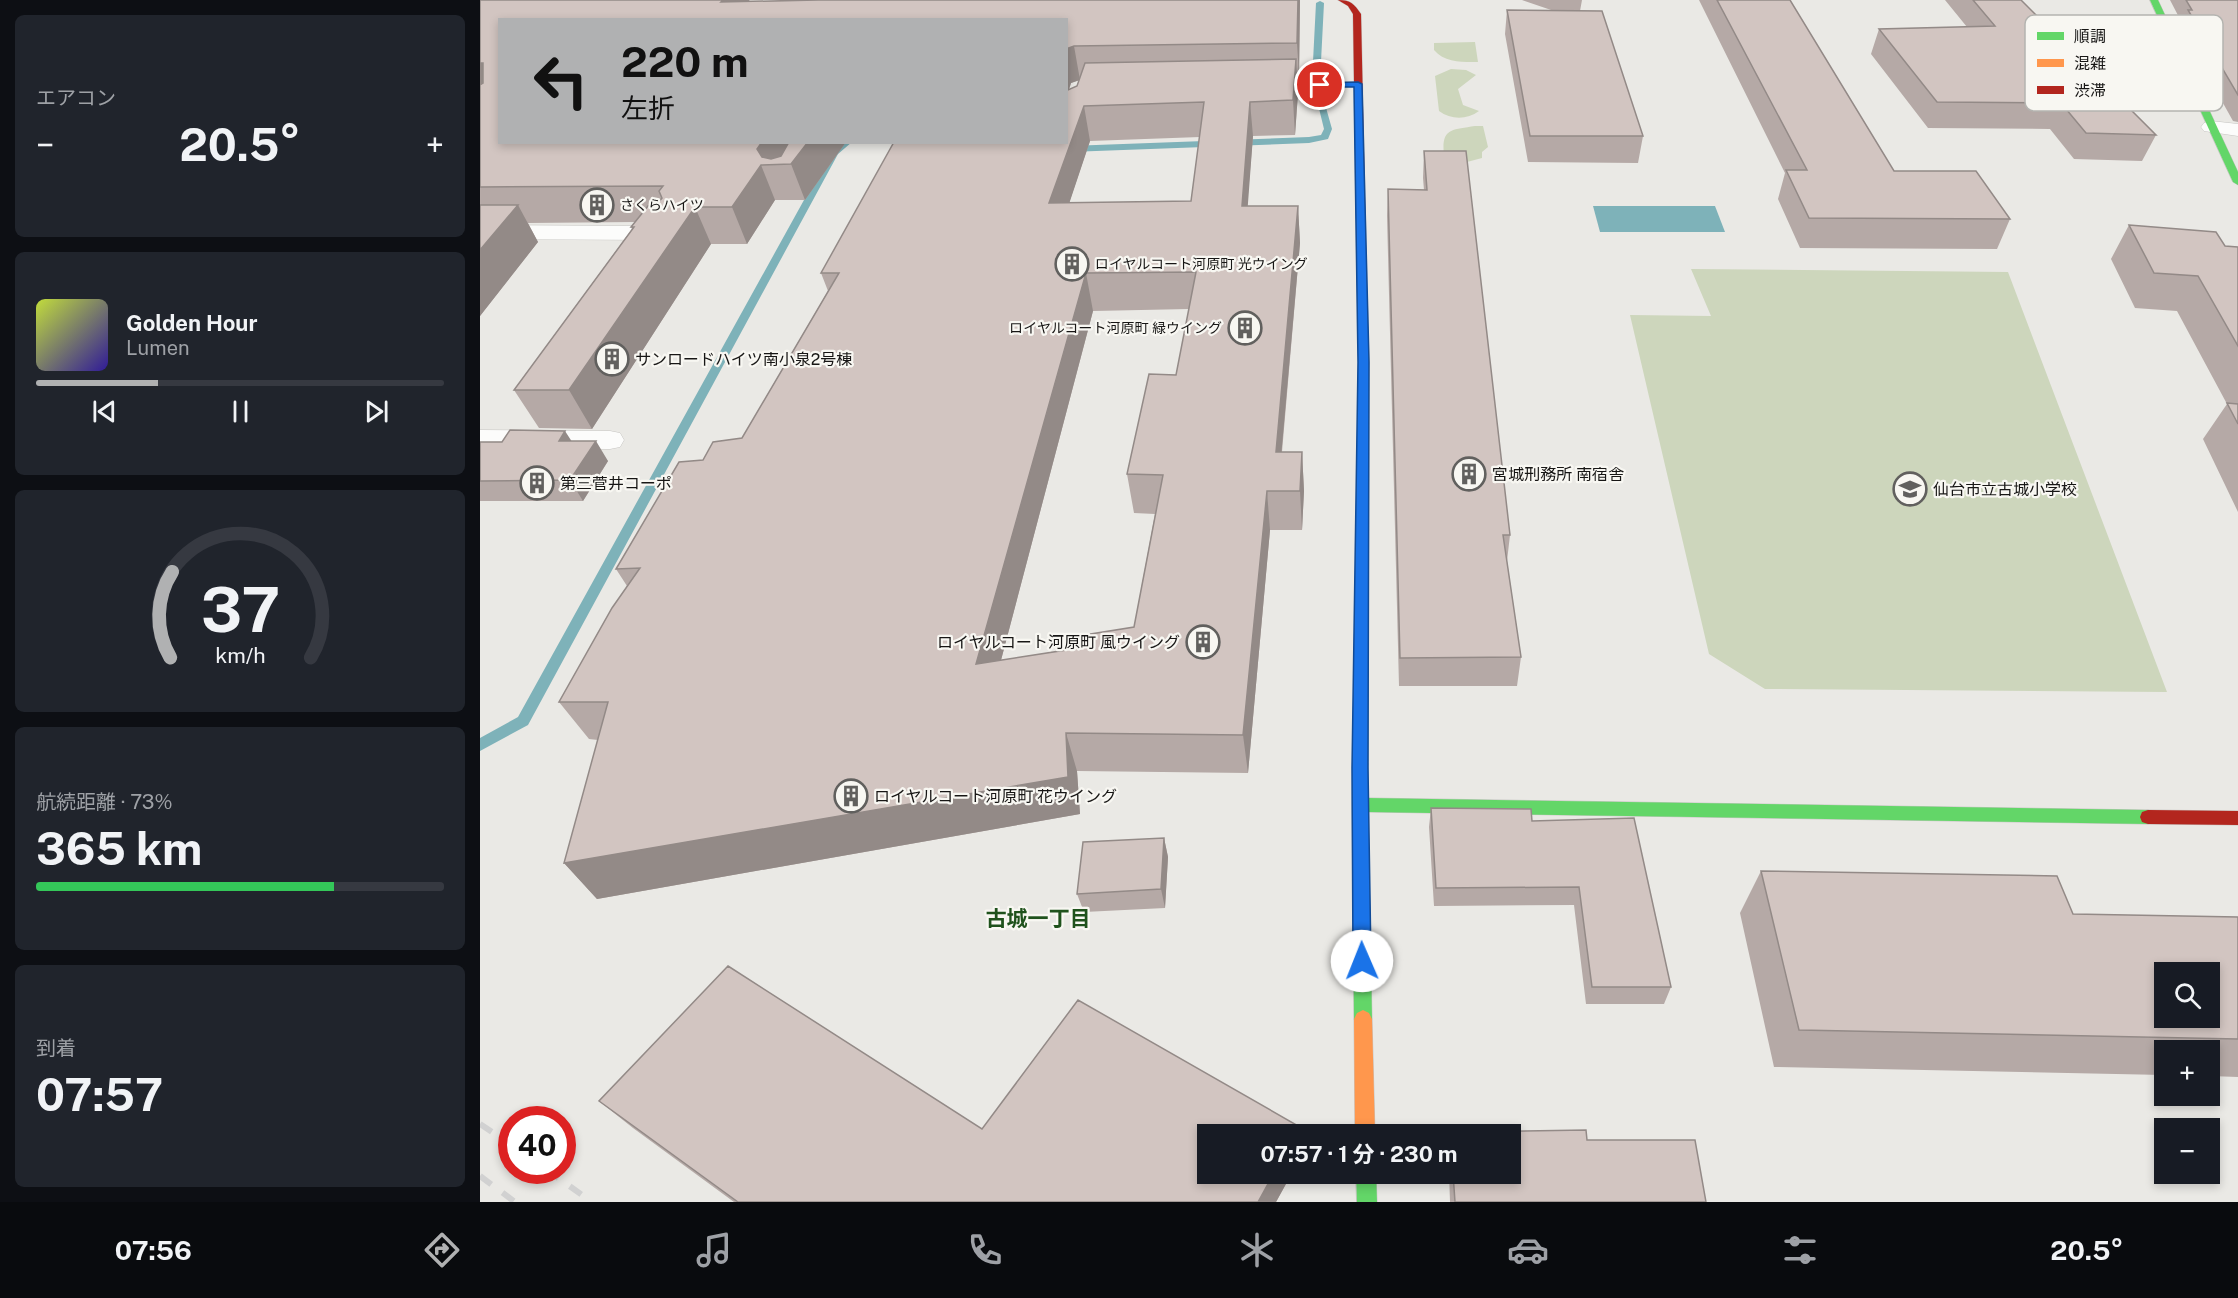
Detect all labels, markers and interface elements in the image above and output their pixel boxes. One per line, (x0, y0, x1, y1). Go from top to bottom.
legend (2025, 15, 2223, 111)
text: 順調 (2074, 27, 2106, 46)
text: 220 m (621, 37, 749, 86)
icon: left (522, 42, 600, 120)
text: 混雑 (2074, 54, 2106, 73)
pin (1294, 59, 1345, 110)
icon: arrive (1303, 68, 1336, 101)
text: 渋滞 (2074, 81, 2106, 100)
text: エアコン (36, 86, 116, 110)
text: 左折 (621, 92, 675, 124)
text: 20.5° (179, 118, 301, 171)
text: − (36, 126, 54, 164)
text: + (426, 126, 444, 164)
building icon: さくらハイツ (579, 187, 615, 223)
place label: さくらハイツ (620, 197, 704, 213)
building icon: ロイヤルコート河原町 光ウイング (1054, 246, 1090, 282)
place label: ロイヤルコート河原町 光ウイング (1095, 256, 1308, 272)
text: Golden Hour (126, 310, 257, 336)
building icon: ロイヤルコート河原町 緑ウイング (1227, 310, 1263, 346)
place label: ロイヤルコート河原町 緑ウイング (1009, 320, 1222, 336)
text: Lumen (126, 336, 190, 360)
building icon: サンロードハイツ南小泉2号棟 (594, 341, 630, 377)
place label: サンロードハイツ南小泉2号棟 (635, 350, 852, 369)
icon: previous (88, 395, 121, 428)
icon: pause (224, 395, 257, 428)
icon: next (360, 395, 393, 428)
building icon: 宮城刑務所 南宿舎 (1451, 456, 1487, 492)
building icon: 第三菅井コーポ (519, 465, 555, 501)
place label: 宮城刑務所 南宿舎 (1492, 465, 1624, 484)
school or university icon: 仙台市立古城小学校 (1892, 471, 1928, 507)
place label: 第三菅井コーポ (560, 474, 672, 493)
place label: 仙台市立古城小学校 (1933, 480, 2077, 499)
text: 37 (200, 573, 280, 646)
building icon: ロイヤルコート河原町 風ウイング (1185, 624, 1221, 660)
place label: ロイヤルコート河原町 風ウイング (937, 633, 1180, 652)
text: km/h (215, 643, 265, 668)
building icon: ロイヤルコート河原町 花ウイング (833, 778, 869, 814)
place label: ロイヤルコート河原町 花ウイング (874, 787, 1117, 806)
text: 航続距離 · 73% (36, 790, 172, 814)
text: 365 km (36, 822, 202, 875)
district label: 古城一丁目 (986, 906, 1091, 931)
position arrow (1330, 929, 1394, 993)
map controls (2154, 962, 2220, 1184)
button: search (2154, 962, 2220, 1028)
text: 到着 (36, 1036, 76, 1060)
button: + (2154, 1040, 2220, 1106)
text: 07:57 (36, 1068, 163, 1121)
speed limit sign: 40 (498, 1106, 576, 1184)
button: − (2154, 1118, 2220, 1184)
text: 07:57 · 1 分 · 230 m (1261, 1141, 1458, 1167)
icon: directions (421, 1229, 463, 1271)
icon: music (693, 1229, 735, 1271)
icon: phone (964, 1229, 1006, 1271)
icon: climate (1236, 1229, 1278, 1271)
icon: car (1507, 1229, 1549, 1271)
icon: filters (1779, 1229, 1821, 1271)
text: 07:56 (115, 1234, 192, 1266)
text: 20.5° (2050, 1234, 2123, 1266)

